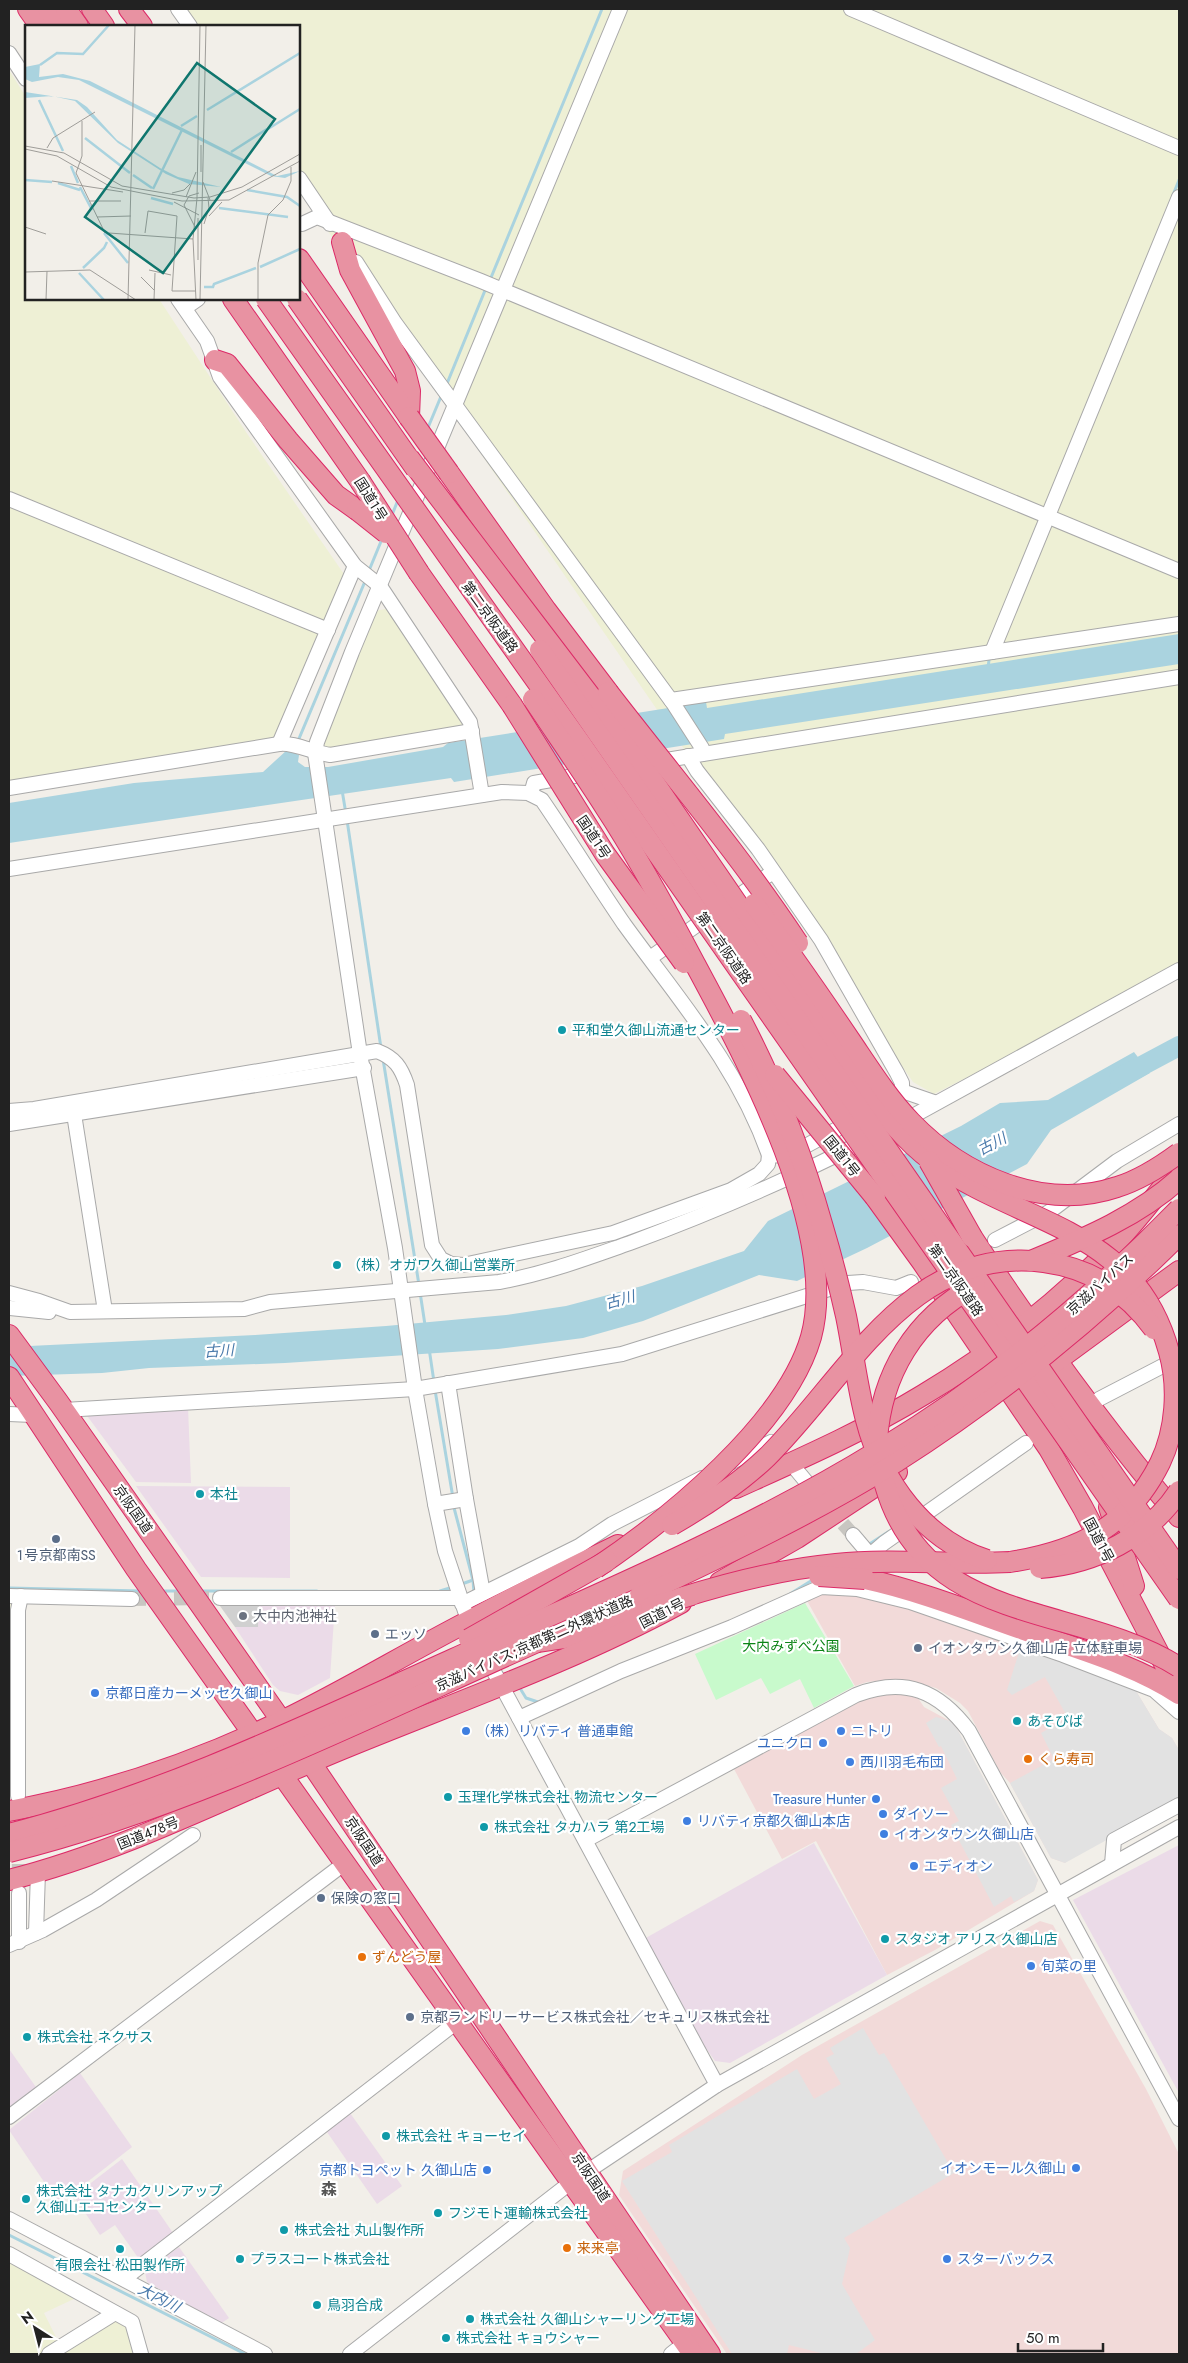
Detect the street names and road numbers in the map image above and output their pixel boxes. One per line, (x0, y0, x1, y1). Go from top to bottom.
street label: 国道1号 (350, 473, 392, 525)
street label: 第二京阪道路 (457, 577, 523, 657)
street label: 国道1号 (572, 811, 616, 863)
street label: 第二京阪道路 (692, 908, 756, 988)
street label: 国道1号 (819, 1131, 865, 1181)
street label: 第二京阪道路 (924, 1240, 988, 1320)
street label: 京滋バイパス (1062, 1249, 1138, 1319)
street label: 京阪国道 (109, 1480, 157, 1538)
street label: 国道1号 (1079, 1514, 1119, 1566)
street label: 京滋バイパス;京都第二外環状道路 (432, 1590, 636, 1696)
street label: 国道1号 (636, 1593, 688, 1633)
street label: 国道478号 (114, 1812, 182, 1854)
street label: 京阪国道 (340, 1812, 388, 1870)
street label: 京阪国道 (567, 2148, 615, 2206)

